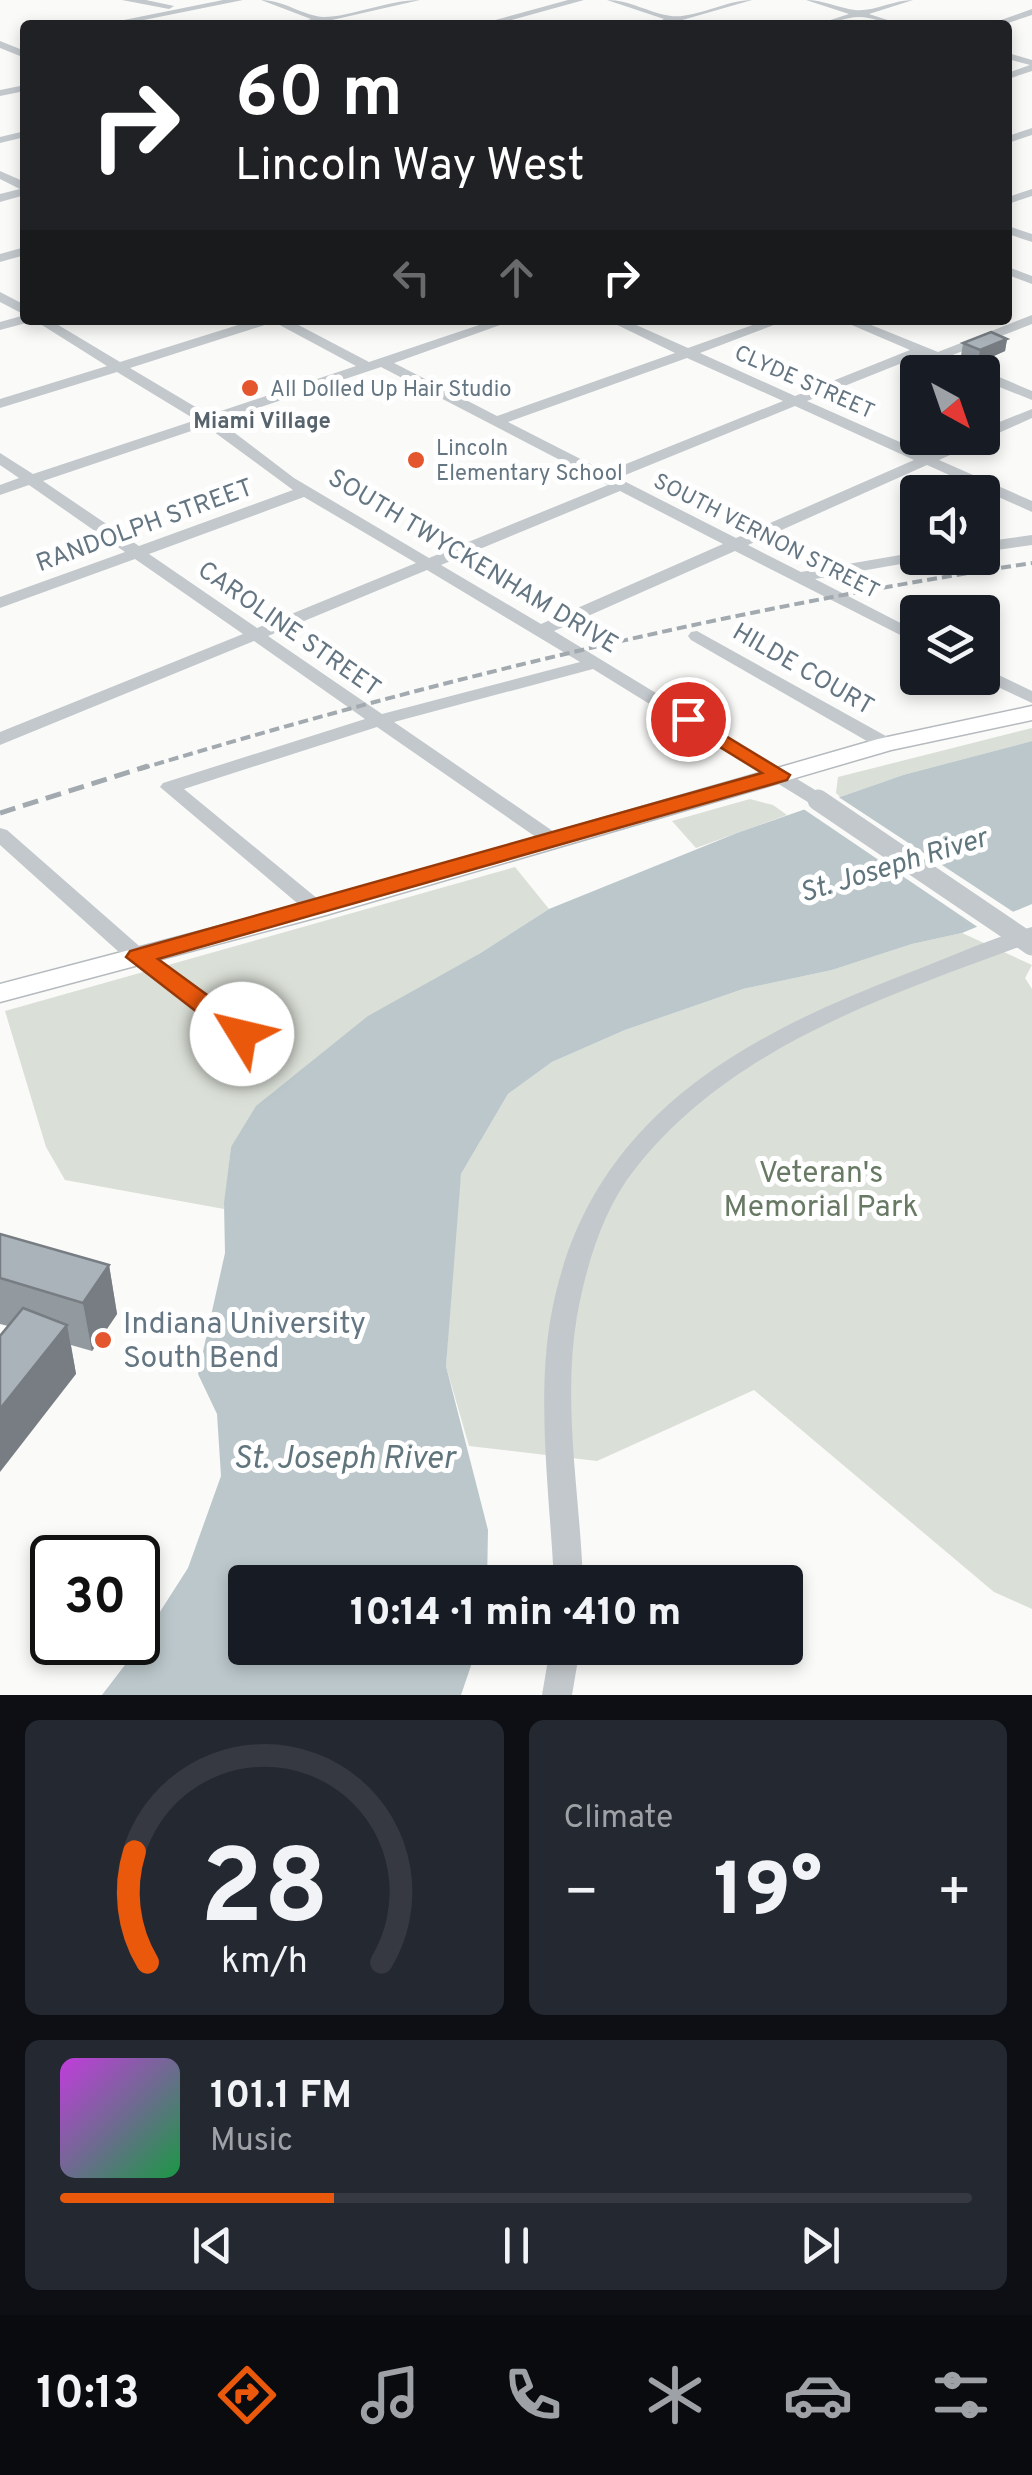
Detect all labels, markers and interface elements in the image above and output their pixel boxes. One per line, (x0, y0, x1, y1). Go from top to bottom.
text: 60 m (235, 52, 403, 141)
icon: right (70, 60, 200, 190)
text: Lincoln Way West (235, 139, 584, 196)
icon: left (384, 250, 439, 305)
icon: ahead (489, 250, 544, 305)
icon: right (594, 250, 649, 305)
street label: CLYDE STREET (730, 340, 878, 426)
north arrow (900, 355, 1000, 455)
map controls (900, 355, 1000, 695)
marker: All Dolled Up Hair Studio (239, 377, 261, 399)
place label: All Dolled Up Hair Studio (270, 377, 512, 404)
district label: Miami Village (193, 409, 331, 436)
place label: Lincoln Elementary School (436, 436, 623, 488)
marker: Lincoln Elementary School (405, 449, 427, 471)
street label: SOUTH TWYCKENHAM DRIVE (321, 463, 623, 662)
street label: SOUTH VERNON STREET (648, 469, 883, 606)
street label: RANDOLPH STREET (32, 473, 258, 581)
button: sound (900, 475, 1000, 575)
street label: CAROLINE STREET (191, 555, 386, 706)
button: layers (900, 595, 1000, 695)
street label: HILDE COURT (726, 617, 879, 724)
pin (646, 677, 731, 762)
icon: arrive (661, 692, 716, 747)
water label: St. Joseph River (796, 821, 994, 912)
position arrow (190, 982, 294, 1086)
park label: Veteran's Memorial Park (724, 1156, 918, 1227)
place label: Indiana University South Bend (123, 1307, 366, 1378)
marker: Indiana University South Bend (92, 1329, 114, 1351)
water label: St. Joseph River (233, 1440, 458, 1480)
speed limit sign: 30 (30, 1535, 160, 1665)
text: 10:14 · 1 min · 410 m (350, 1590, 681, 1639)
text: Climate (564, 1799, 673, 1839)
text: 28 (200, 1828, 329, 1960)
text: 19° (713, 1847, 822, 1942)
text: − (564, 1860, 599, 1930)
text: + (937, 1860, 972, 1930)
text: km/h (221, 1940, 308, 1986)
text: 101.1 FM (210, 2073, 352, 2122)
text: Music (210, 2122, 293, 2162)
icon: previous (185, 2218, 240, 2273)
icon: pause (489, 2218, 544, 2273)
icon: next (793, 2218, 848, 2273)
icon: directions (212, 2360, 282, 2430)
icon: music (355, 2360, 425, 2430)
icon: phone (498, 2360, 568, 2430)
icon: climate (640, 2360, 710, 2430)
icon: car (783, 2360, 853, 2430)
icon: filters (926, 2360, 996, 2430)
text: 10:13 (36, 2367, 140, 2424)

